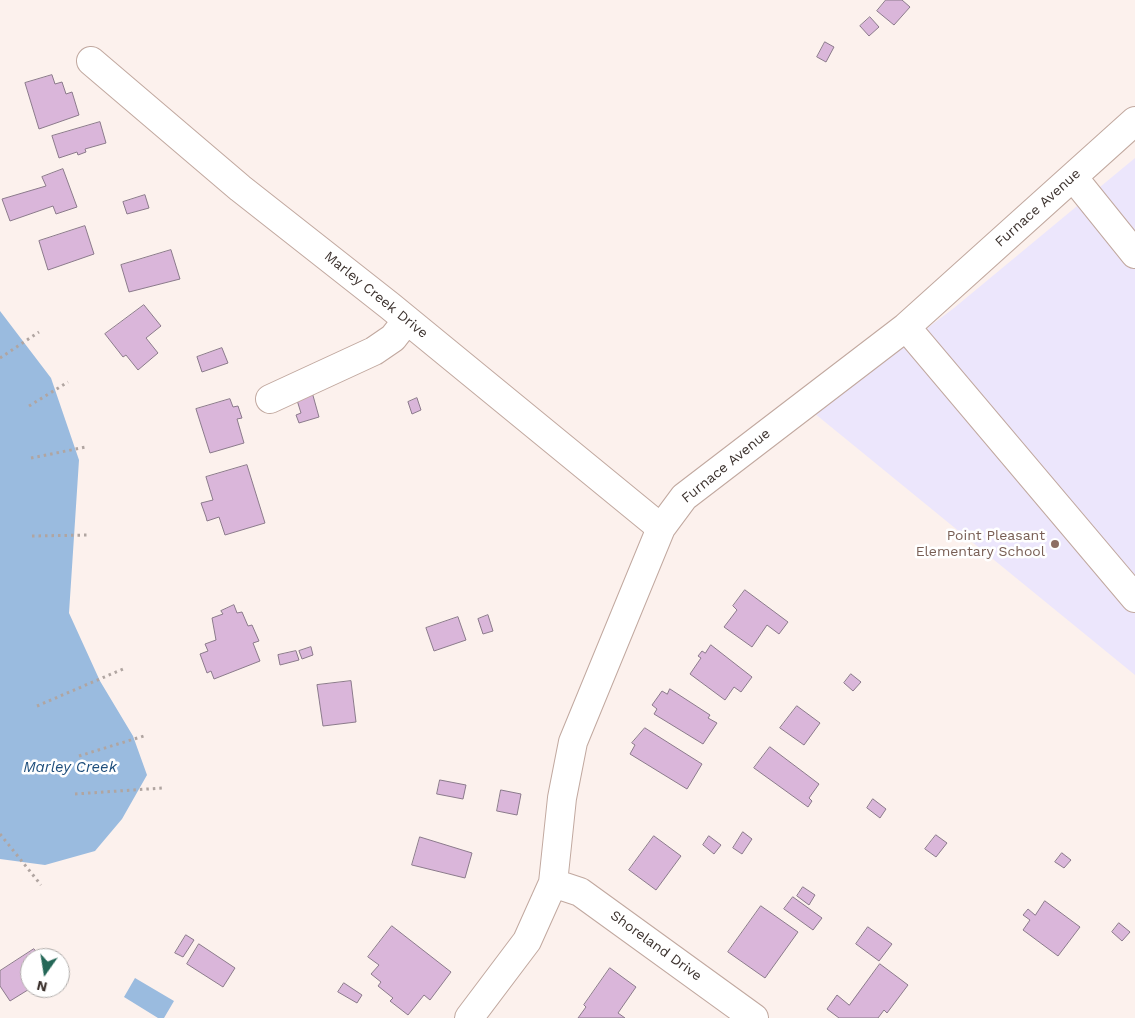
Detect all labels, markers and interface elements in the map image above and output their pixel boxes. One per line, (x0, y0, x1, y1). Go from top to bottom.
street label: Furnace Avenue (992, 165, 1084, 251)
street label: Marley Creek Drive (321, 248, 431, 342)
street label: Furnace Avenue (678, 425, 774, 507)
place label: Point Pleasant Elementary School (916, 528, 1045, 560)
marker: Point Pleasant Elementary School (1049, 538, 1061, 550)
water label: Marley Creek (23, 759, 117, 777)
street label: Shoreland Drive (607, 907, 705, 985)
north arrow (20, 948, 70, 998)
text: N (35, 978, 49, 996)

